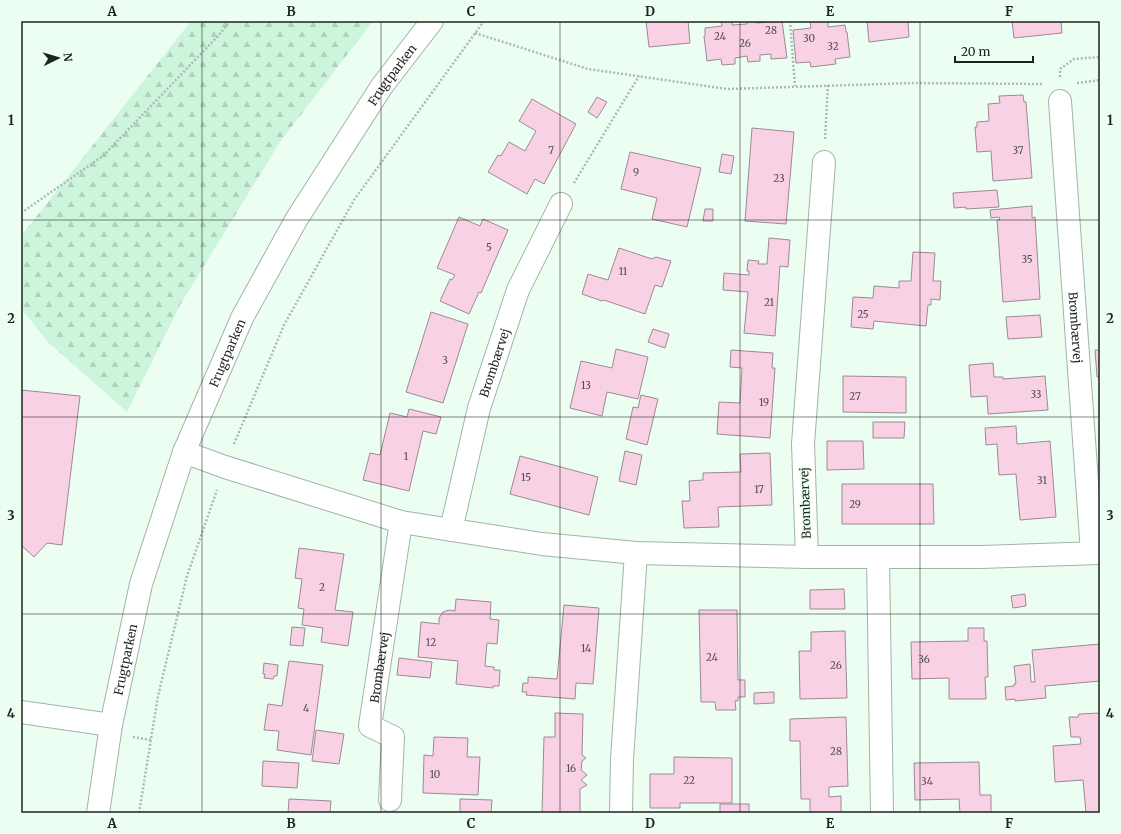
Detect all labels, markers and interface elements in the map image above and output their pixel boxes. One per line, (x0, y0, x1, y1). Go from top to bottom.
text: A (106, 3, 117, 20)
text: B (286, 3, 296, 20)
text: C (467, 3, 476, 20)
text: D (645, 3, 655, 20)
text: E (826, 3, 835, 20)
text: F (1005, 3, 1013, 20)
house number: 28 (765, 24, 777, 37)
house number: 24 (714, 30, 726, 43)
house number: 30 (803, 32, 815, 45)
house number: 26 (739, 37, 751, 50)
north arrow (38, 38, 78, 78)
scale bar (955, 38, 1033, 64)
house number: 32 (827, 40, 839, 53)
street label: Frugtparken (364, 41, 419, 108)
text: 20 m (961, 44, 990, 59)
text: N (61, 52, 75, 62)
text: 1 (8, 112, 14, 129)
text: 1 (1107, 112, 1113, 129)
house number: 7 (548, 144, 554, 157)
house number: 37 (1012, 144, 1024, 157)
house number: 9 (633, 166, 639, 179)
house number: 23 (773, 172, 785, 185)
house number: 5 (486, 241, 492, 254)
house number: 35 (1021, 253, 1033, 266)
house number: 11 (619, 265, 628, 278)
street label: Brombærvej (1066, 291, 1086, 364)
house number: 21 (764, 296, 775, 309)
house number: 25 (857, 308, 869, 321)
text: 2 (7, 310, 15, 327)
text: 2 (1106, 310, 1114, 327)
street label: Frugtparken (206, 317, 248, 389)
street label: Brombærvej (476, 326, 512, 399)
house number: 3 (442, 354, 448, 367)
house number: 13 (581, 379, 591, 392)
house number: 33 (1031, 388, 1042, 401)
house number: 27 (849, 390, 861, 403)
house number: 19 (759, 396, 769, 409)
house number: 1 (404, 450, 409, 463)
street label: Brombærvej (796, 467, 814, 539)
house number: 15 (521, 471, 531, 484)
house number: 31 (1037, 474, 1047, 487)
house number: 17 (754, 483, 764, 496)
house number: 29 (849, 498, 861, 511)
text: 3 (7, 507, 15, 524)
text: 3 (1106, 507, 1114, 524)
house number: 2 (319, 581, 325, 594)
street label: Frugtparken (110, 622, 140, 696)
street label: Brombærvej (366, 631, 392, 704)
house number: 12 (426, 636, 436, 649)
house number: 14 (581, 642, 591, 655)
house number: 24 (706, 651, 718, 664)
house number: 36 (918, 653, 930, 666)
house number: 26 (830, 659, 842, 672)
house number: 4 (303, 702, 309, 715)
text: 4 (7, 705, 16, 722)
text: 4 (1106, 705, 1115, 722)
house number: 28 (830, 745, 842, 758)
house number: 16 (566, 762, 576, 775)
house number: 10 (430, 768, 440, 781)
house number: 22 (683, 774, 695, 787)
house number: 34 (921, 775, 933, 788)
text: A (106, 815, 117, 832)
text: B (286, 815, 296, 832)
text: C (467, 815, 476, 832)
text: D (645, 815, 655, 832)
text: E (826, 815, 835, 832)
text: F (1005, 815, 1013, 832)

